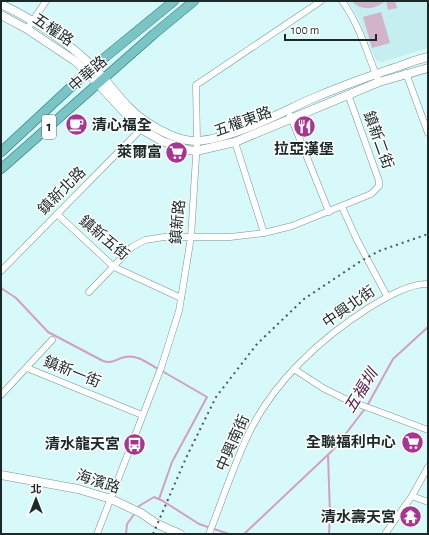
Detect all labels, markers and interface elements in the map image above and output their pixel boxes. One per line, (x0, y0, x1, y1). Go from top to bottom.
street label: 五權路 (30, 10, 76, 49)
scale bar (285, 16, 376, 42)
text: 100 m (291, 24, 319, 36)
street label: 中華路 (65, 53, 110, 94)
street label: 五權東路 (212, 104, 274, 139)
street label: 鎮新二街 (361, 109, 397, 171)
cafe icon: 清心福全 (63, 112, 89, 138)
restaurant icon: 拉亞漢堡 (291, 113, 317, 139)
road number: 1 (42, 115, 56, 139)
place label: 清心福全 (92, 117, 152, 133)
supermarket icon: 萊爾富 (164, 139, 190, 165)
place label: 拉亞漢堡 (274, 140, 334, 157)
place label: 萊爾富 (117, 144, 162, 160)
street label: 鎮新北路 (34, 163, 89, 218)
street label: 鎮新路 (167, 199, 187, 245)
street label: 鎮新五街 (76, 211, 133, 263)
street label: 中興北街 (319, 282, 378, 330)
street label: 鎮新一街 (41, 352, 103, 390)
water label: 五福圳 (341, 364, 382, 416)
street label: 中興南街 (213, 412, 252, 473)
supermarket icon: 全聯福利中心 (399, 429, 425, 455)
bus stop icon: 清水龍天宮 (122, 431, 148, 457)
place label: 全聯福利中心 (306, 434, 396, 450)
place label: 清水龍天宮 (45, 435, 120, 452)
street label: 海濱路 (74, 467, 122, 496)
north arrow (16, 479, 56, 519)
text: 北 (31, 484, 42, 495)
temple icon: 清水壽天宮 (398, 504, 424, 530)
place label: 清水壽天宮 (321, 509, 396, 525)

